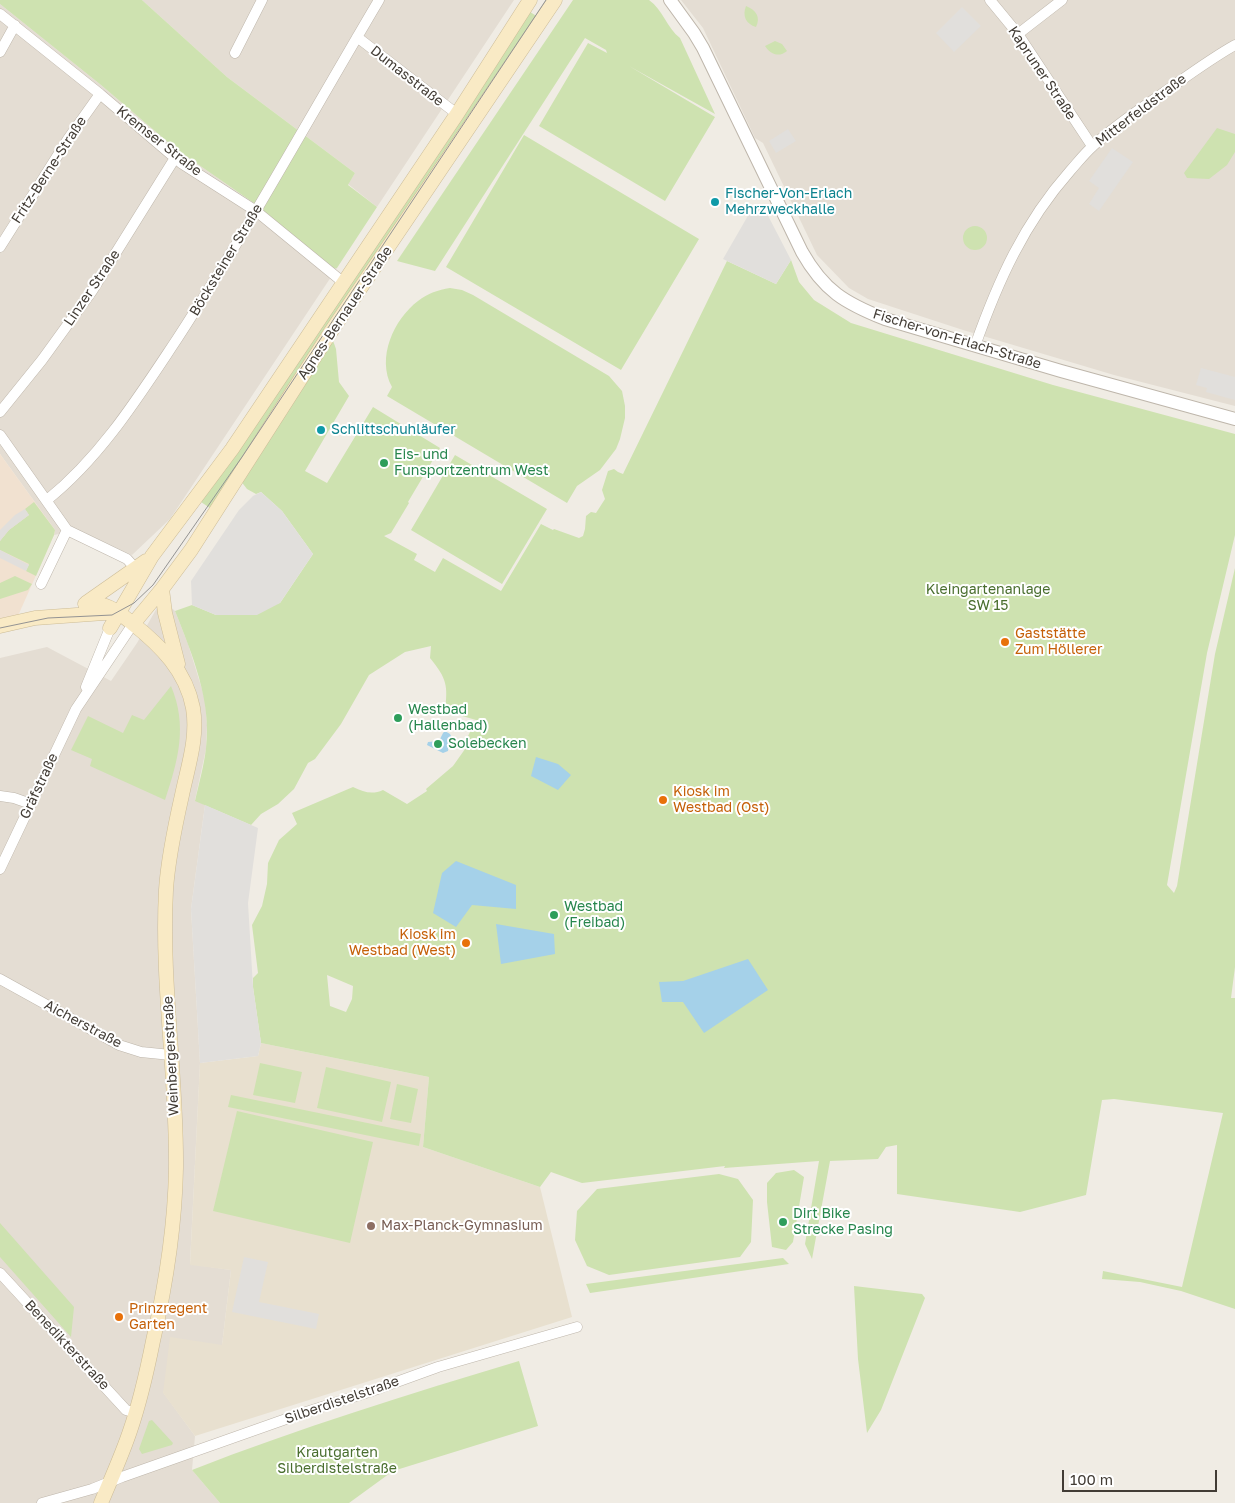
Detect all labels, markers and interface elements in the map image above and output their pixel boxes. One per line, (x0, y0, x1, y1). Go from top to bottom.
street label: Kapruner Straße (1004, 23, 1080, 123)
street label: Dumasstraße (367, 42, 447, 110)
street label: Mitterfeldstraße (1092, 70, 1190, 150)
street label: Kremser Straße (113, 102, 205, 180)
street label: Fritz-Berne-Straße (8, 113, 90, 227)
place label: Fischer-Von-Erlach Mehrzweckhalle (725, 186, 852, 218)
marker: Fischer-Von-Erlach Mehrzweckhalle (709, 196, 721, 208)
street label: Böcksteiner Straße (186, 201, 266, 319)
street label: Agnes-Bernauer-Straße (294, 243, 396, 383)
street label: Linzer Straße (60, 247, 124, 329)
street label: Fischer-von-Erlach-Straße (871, 305, 1043, 373)
place label: Schlittschuhläufer (331, 422, 456, 438)
marker: Schlittschuhläufer (315, 424, 327, 436)
place label: Eis- und Funsportzentrum West (394, 447, 549, 480)
marker: Eis- und Funsportzentrum West (378, 457, 390, 469)
park label: Kleingartenanlage SW 15 (926, 582, 1050, 614)
place label: Gaststätte Zum Höllerer (1015, 626, 1102, 658)
marker: Gaststätte Zum Höllerer (999, 636, 1011, 648)
place label: Westbad (Hallenbad) (408, 702, 488, 734)
marker: Westbad (Hallenbad) (392, 712, 404, 724)
place label: Solebecken (448, 736, 527, 752)
marker: Solebecken (432, 738, 444, 750)
street label: Gräfstraße (16, 750, 62, 822)
place label: Kiosk im Westbad (Ost) (673, 784, 770, 816)
marker: Kiosk im Westbad (Ost) (657, 794, 669, 806)
place label: Westbad (Freibad) (564, 899, 625, 932)
marker: Westbad (Freibad) (548, 909, 560, 921)
place label: Kiosk im Westbad (West) (349, 927, 456, 960)
marker: Kiosk im Westbad (West) (460, 937, 472, 949)
street label: Weinbergerstraße (159, 996, 183, 1116)
street label: Aicherstraße (41, 997, 125, 1051)
place label: Dirt Bike Strecke Pasing (793, 1206, 893, 1238)
marker: Dirt Bike Strecke Pasing (777, 1216, 789, 1228)
place label: Max-Planck-Gymnasium (381, 1218, 543, 1234)
marker: Max-Planck-Gymnasium (365, 1220, 377, 1232)
street label: Benedikterstraße (21, 1297, 113, 1393)
place label: Prinzregent Garten (129, 1301, 207, 1334)
marker: Prinzregent Garten (113, 1311, 125, 1323)
street label: Silberdistelstraße (283, 1373, 401, 1427)
park label: Krautgarten Silberdistelstraße (277, 1445, 397, 1478)
scale bar (1065, 1460, 1220, 1492)
text: 100 m (1070, 1470, 1113, 1488)

